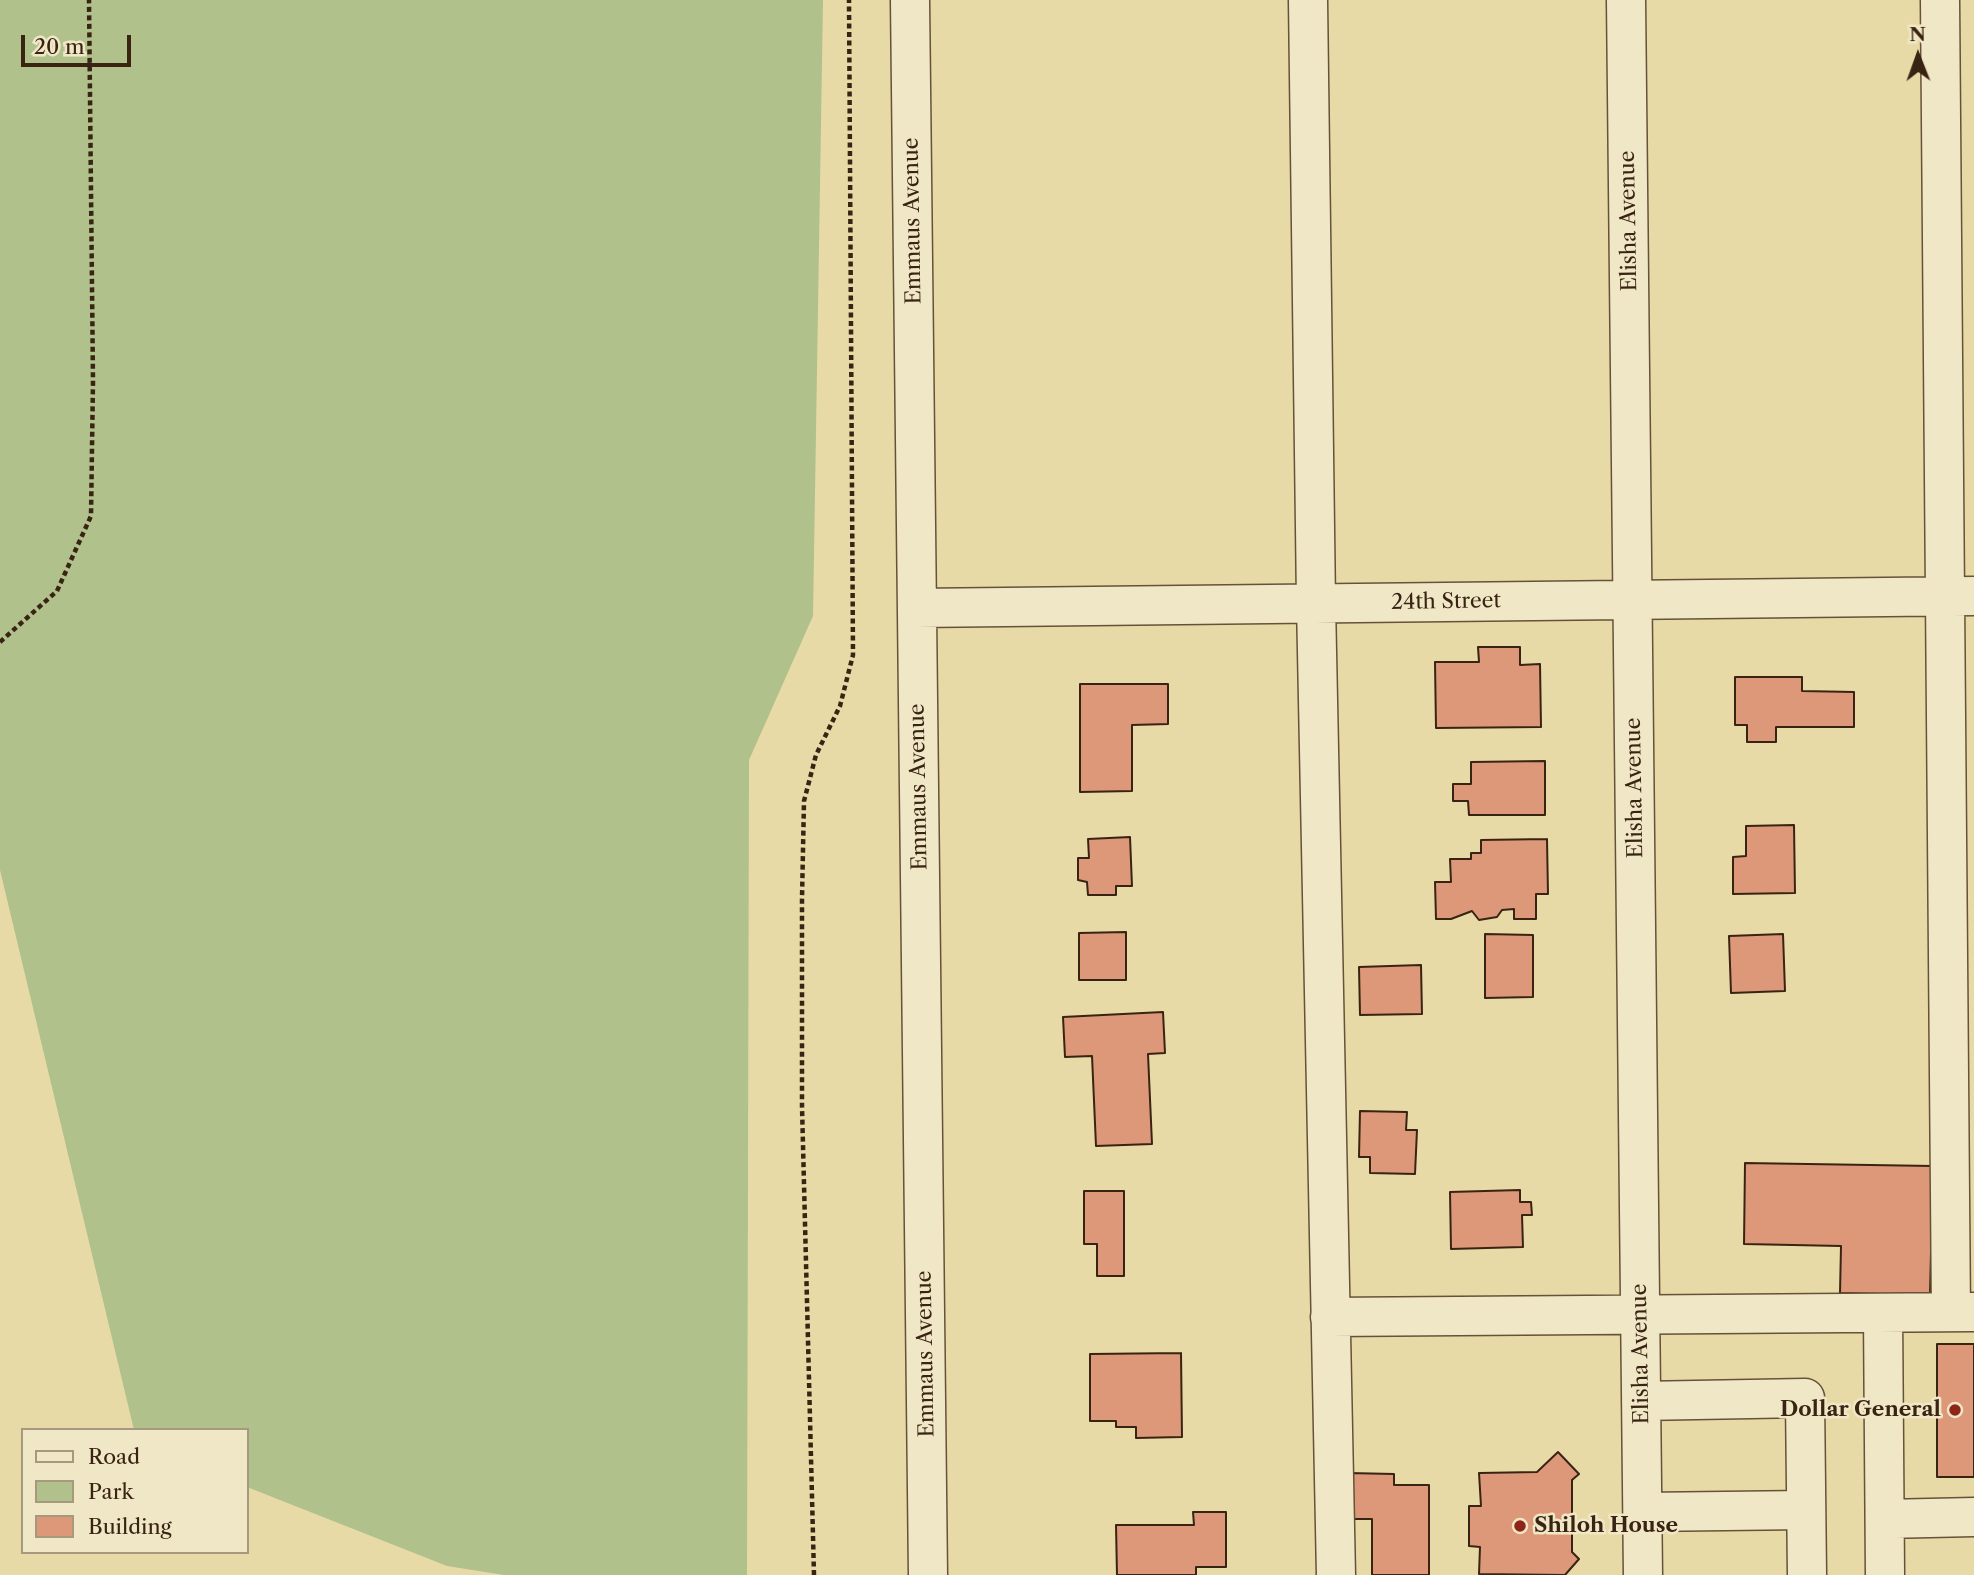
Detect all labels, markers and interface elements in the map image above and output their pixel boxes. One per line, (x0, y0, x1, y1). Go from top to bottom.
scale bar (24, 21, 135, 65)
north arrow (1883, 21, 1953, 91)
text: N (1909, 23, 1926, 46)
text: 20 m (34, 34, 85, 59)
street label: Emmaus Avenue (899, 137, 927, 305)
street label: Elisha Avenue (1615, 150, 1643, 292)
street label: 24th Street (1391, 588, 1501, 616)
street label: Emmaus Avenue (905, 703, 933, 871)
street label: Elisha Avenue (1621, 717, 1649, 859)
street label: Emmaus Avenue (912, 1270, 940, 1438)
street label: Elisha Avenue (1627, 1283, 1655, 1425)
place label: Dollar General (1780, 1397, 1941, 1423)
marker: Dollar General (1947, 1402, 1963, 1418)
legend (21, 1428, 248, 1554)
text: Road (88, 1444, 140, 1469)
text: Park (88, 1479, 134, 1504)
place label: Shiloh House (1534, 1513, 1678, 1539)
text: Building (88, 1514, 172, 1539)
marker: Shiloh House (1512, 1518, 1528, 1534)

